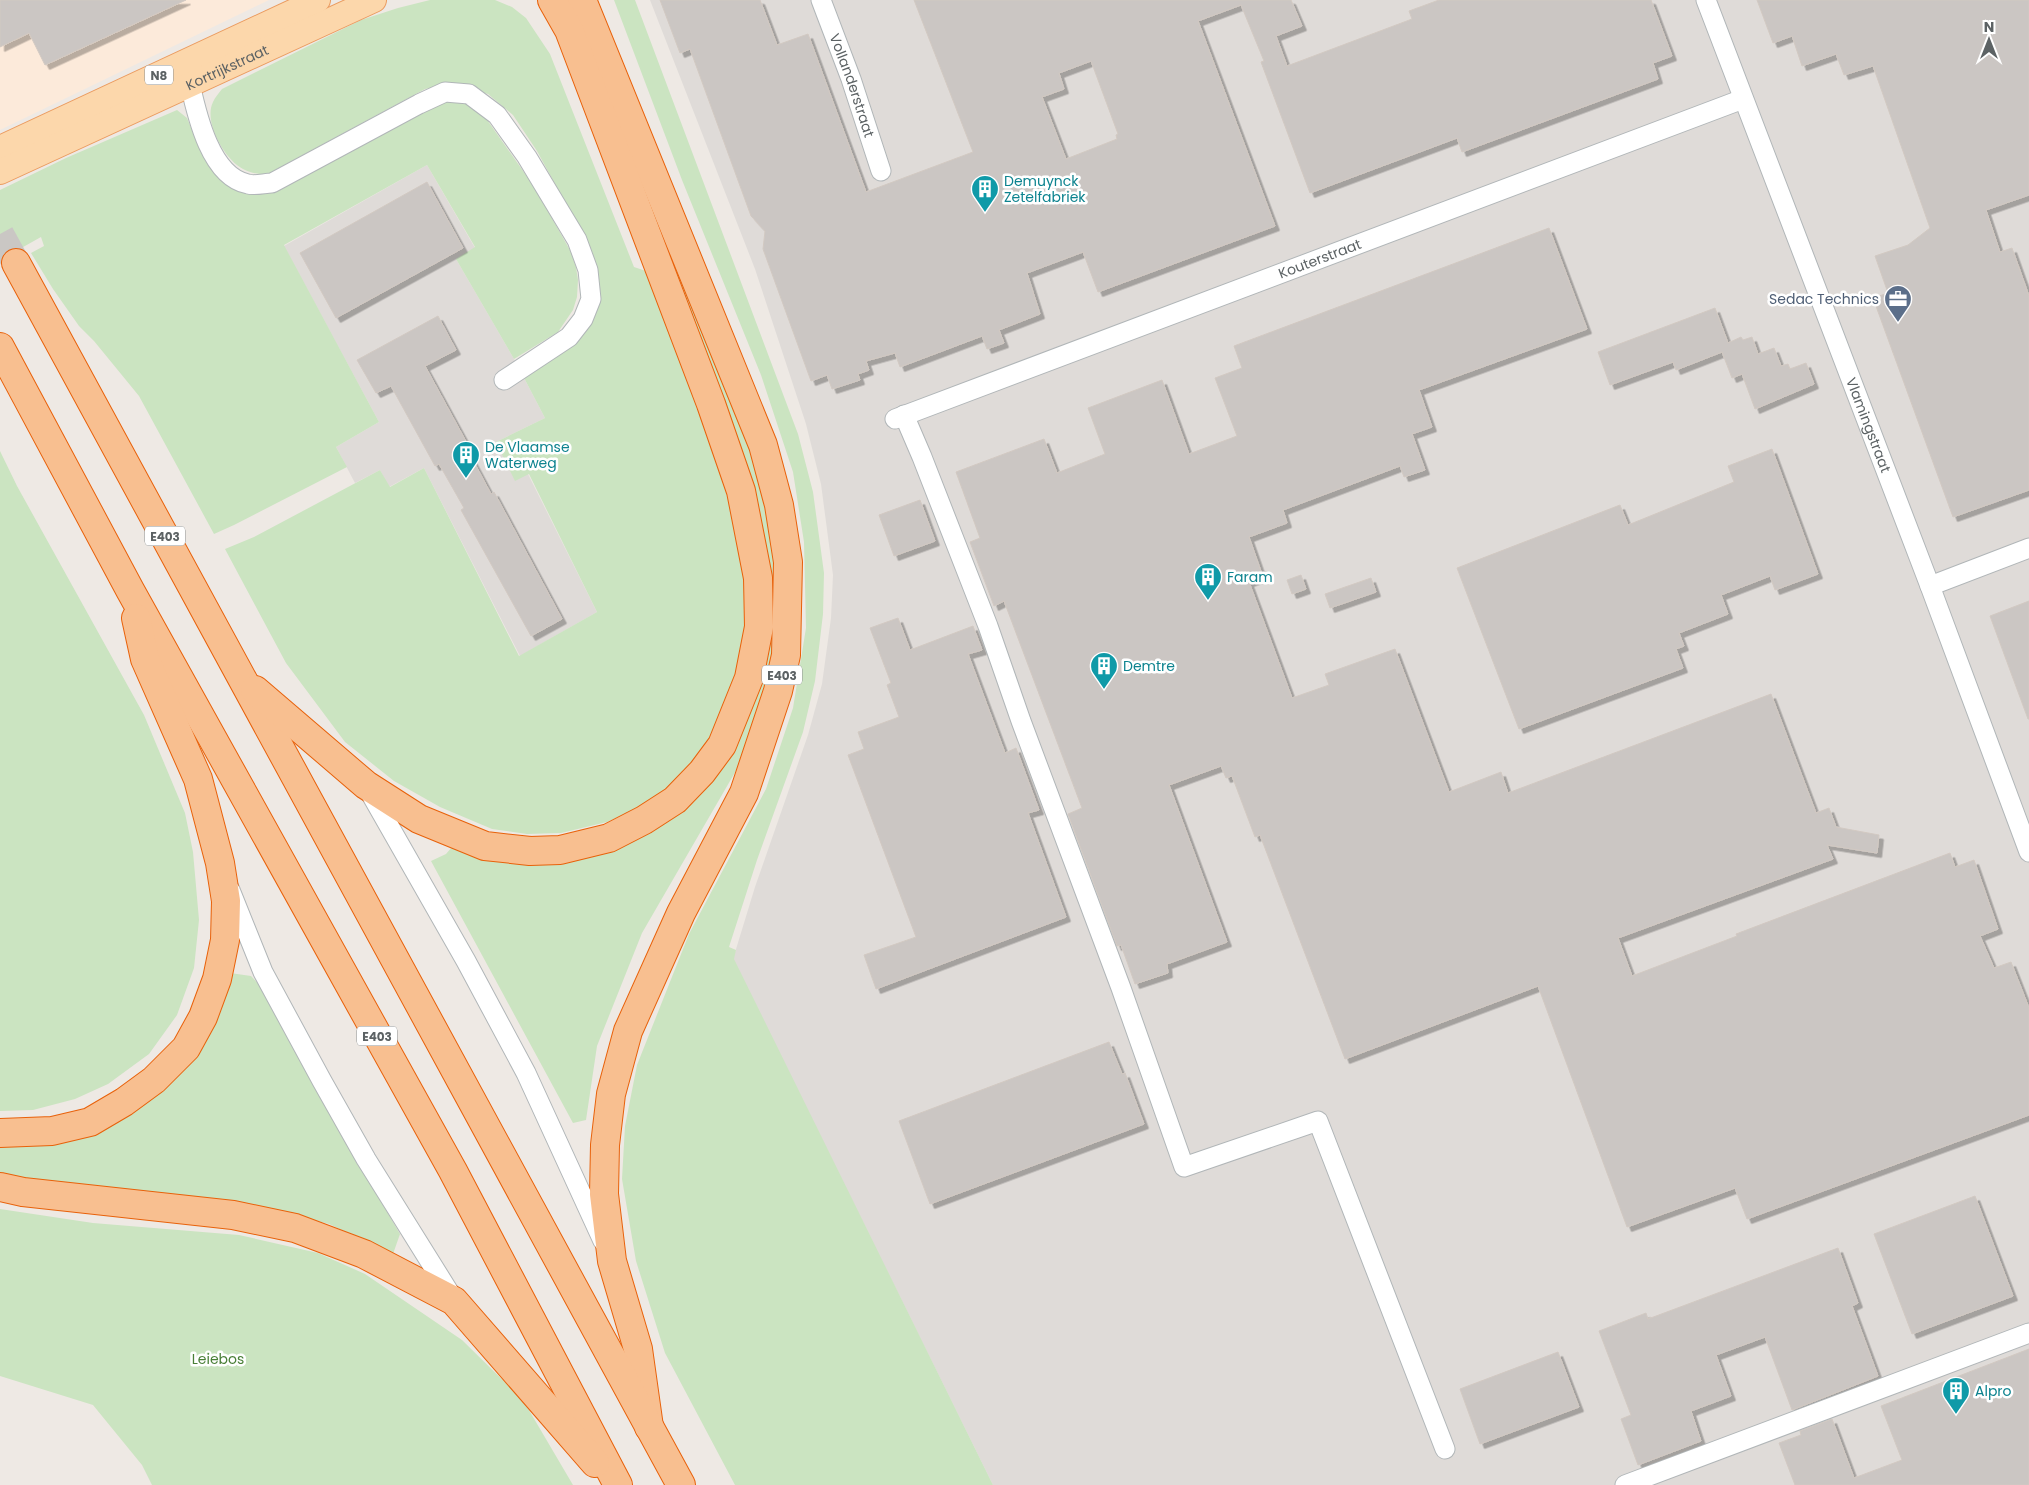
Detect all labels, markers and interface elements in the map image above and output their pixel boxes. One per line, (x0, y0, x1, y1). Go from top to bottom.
north arrow (1964, 15, 2014, 65)
text: N (1984, 17, 1994, 37)
street label: Vollanderstraat (825, 31, 879, 140)
street label: Kortrijkstraat (183, 40, 272, 95)
road number: N8 (145, 66, 173, 84)
place label: Demuynck Zetelfabriek (1004, 171, 1086, 207)
building icon: Demuynck Zetelfabriek (970, 174, 1000, 213)
street label: Kouterstraat (1276, 234, 1364, 283)
office icon: Sedac Technics (1883, 284, 1913, 323)
place label: Sedac Technics (1769, 289, 1879, 309)
street label: Vlamingstraat (1841, 375, 1896, 475)
place label: De Vlaamse Waterweg (485, 437, 570, 473)
building icon: De Vlaamse Waterweg (451, 440, 481, 479)
road number: E403 (145, 526, 185, 546)
building icon: Faram (1193, 562, 1223, 601)
place label: Faram (1227, 567, 1273, 587)
building icon: Demtre (1089, 651, 1119, 690)
place label: Demtre (1123, 656, 1175, 676)
road number: E403 (762, 666, 802, 684)
road number: E403 (357, 1026, 397, 1046)
park label: Leiebos (192, 1349, 244, 1369)
building icon: Alpro (1941, 1376, 1971, 1415)
place label: Alpro (1975, 1381, 2012, 1401)

